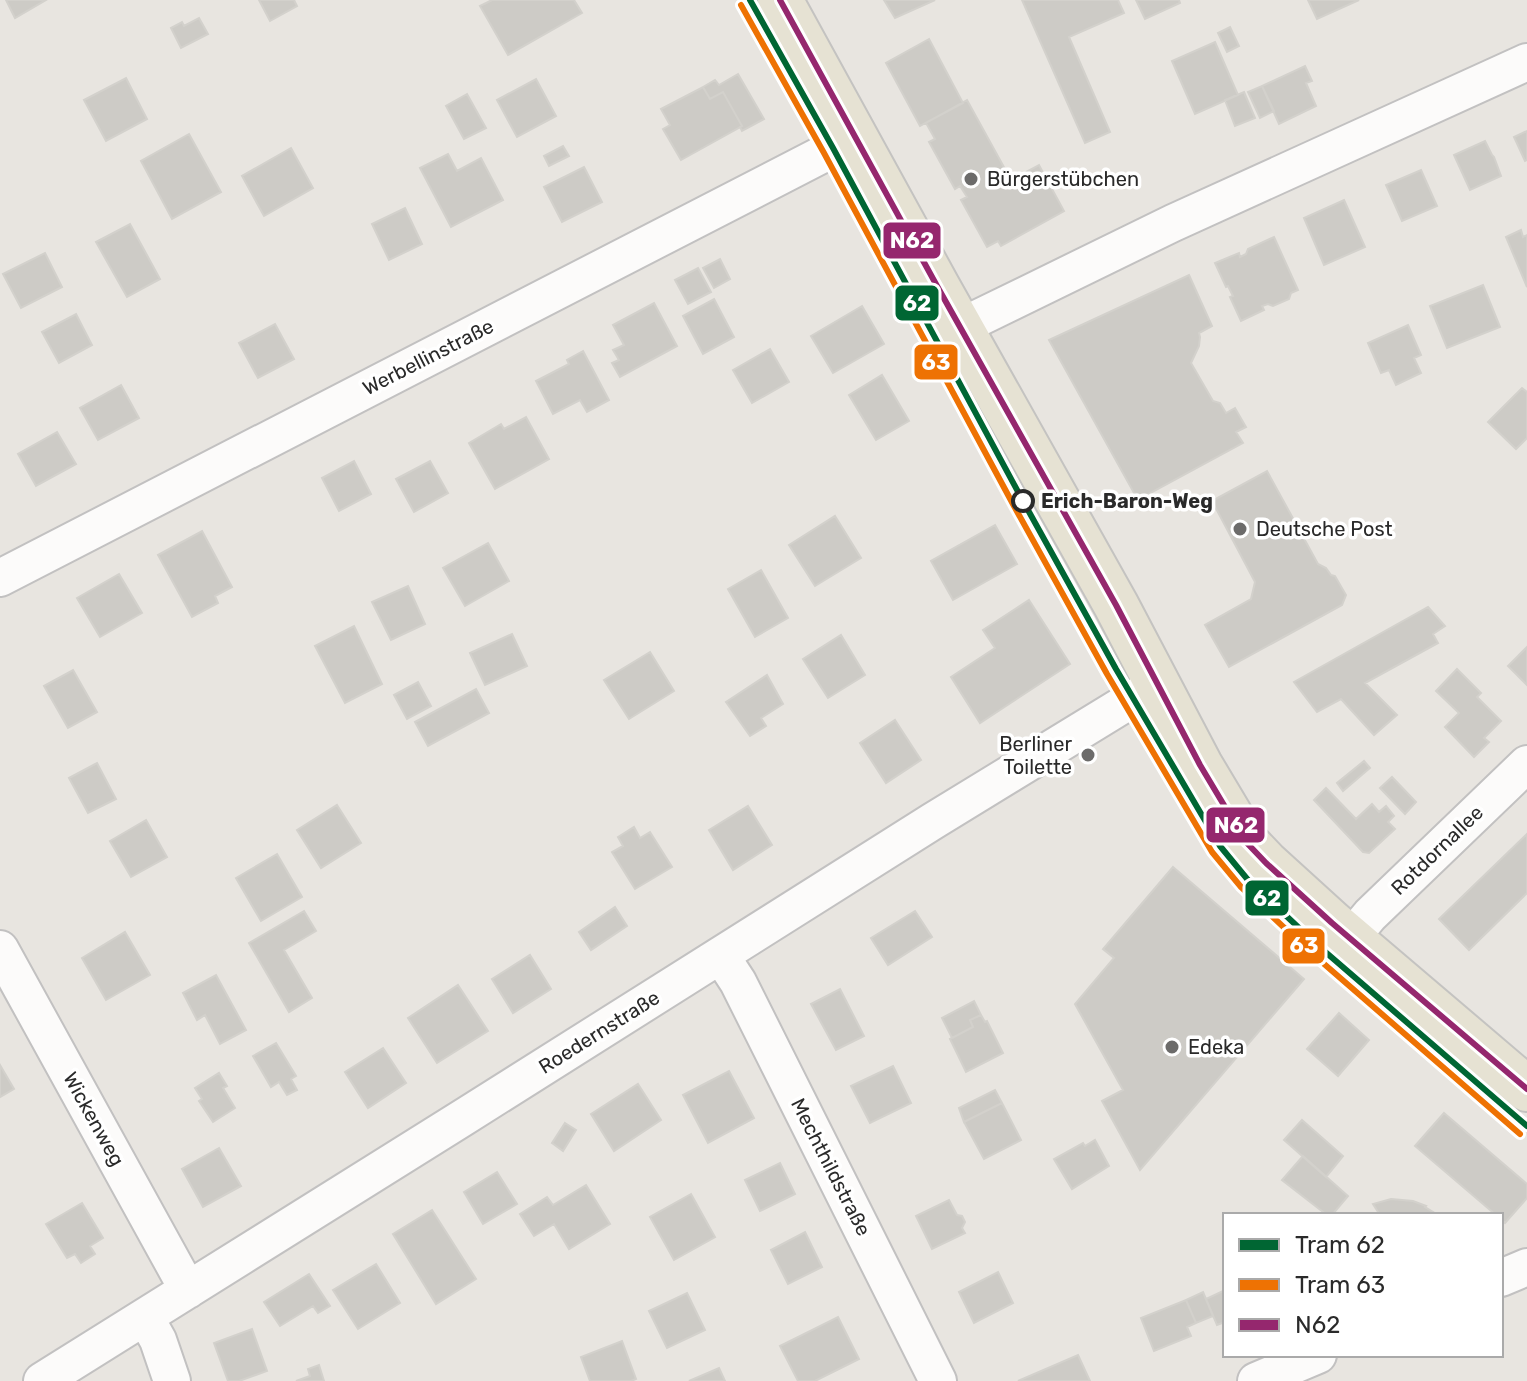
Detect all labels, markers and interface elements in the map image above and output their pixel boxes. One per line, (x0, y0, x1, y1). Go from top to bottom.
place label: Bürgerstübchen (987, 167, 1139, 191)
marker: Bürgerstübchen (962, 170, 980, 188)
line badge: N62 (882, 221, 942, 260)
text: N62 (890, 227, 934, 254)
line badge: 62 (894, 284, 940, 322)
text: 62 (903, 290, 931, 317)
street label: Werbellinstraße (359, 314, 497, 400)
line badge: 63 (913, 343, 959, 381)
text: 63 (922, 349, 950, 376)
place label: Erich-Baron-Weg (1041, 489, 1213, 513)
marker: Erich-Baron-Weg (1012, 490, 1034, 512)
place label: Deutsche Post (1256, 517, 1393, 541)
marker: Deutsche Post (1231, 520, 1249, 538)
place label: Berliner Toilette (999, 732, 1072, 779)
marker: Berliner Toilette (1079, 746, 1097, 764)
street label: Rotdornallee (1386, 800, 1488, 900)
line badge: N62 (1205, 806, 1266, 844)
text: N62 (1214, 812, 1258, 839)
line badge: 62 (1244, 879, 1290, 917)
text: 62 (1253, 885, 1281, 912)
line badge: 63 (1281, 927, 1326, 965)
text: 63 (1290, 932, 1318, 959)
street label: Roedernstraße (534, 985, 664, 1079)
place label: Edeka (1188, 1035, 1244, 1059)
marker: Edeka (1163, 1038, 1181, 1056)
street label: Wickenweg (58, 1068, 130, 1170)
street label: Mechthildstraße (786, 1094, 876, 1240)
legend (1223, 1213, 1503, 1357)
text: Tram 62 (1295, 1231, 1385, 1259)
text: Tram 63 (1295, 1271, 1385, 1299)
text: N62 (1295, 1311, 1340, 1339)

